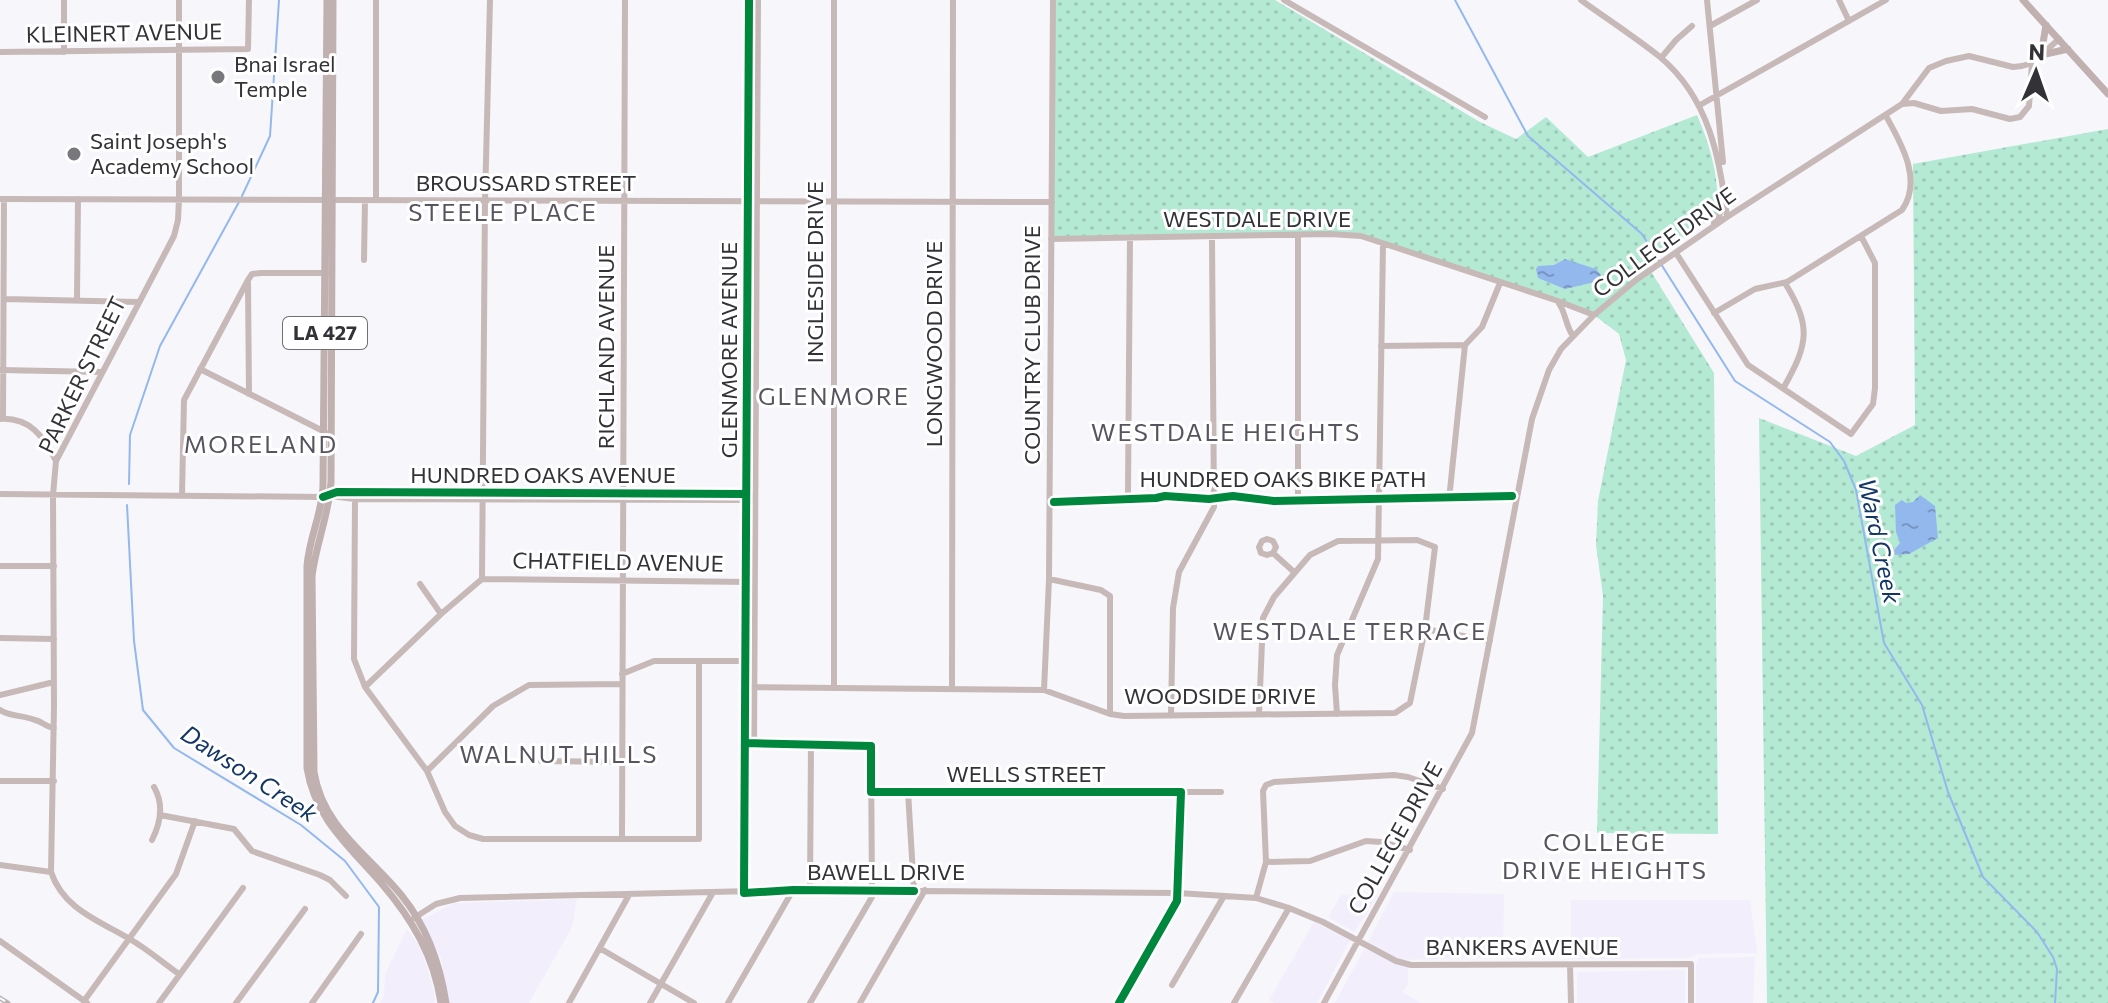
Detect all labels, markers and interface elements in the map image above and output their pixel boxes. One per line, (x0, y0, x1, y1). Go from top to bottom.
street label: KLEINERT AVENUE (26, 17, 222, 48)
north arrow (1996, 32, 2076, 112)
text: N (2028, 38, 2045, 65)
place label: Bnai Israel Temple (234, 50, 336, 102)
marker: Bnai Israel Temple (209, 68, 227, 86)
place label: Saint Joseph's Academy School (90, 127, 254, 179)
marker: Saint Joseph's Academy School (65, 145, 83, 163)
street label: BROUSSARD STREET (416, 169, 636, 196)
street label: INGLESIDE DRIVE (801, 181, 828, 363)
street label: COLLEGE DRIVE (1587, 181, 1740, 302)
district label: STEELE PLACE (408, 197, 598, 226)
street label: WESTDALE DRIVE (1163, 205, 1351, 232)
street label: COUNTRY CLUB DRIVE (1018, 225, 1045, 465)
street label: LONGWOOD DRIVE (920, 241, 947, 447)
street label: GLENMORE AVENUE (715, 242, 742, 458)
street label: RICHLAND AVENUE (592, 245, 619, 449)
street label: PARKER STREET (32, 292, 131, 458)
road number: LA 427 (283, 317, 367, 349)
district label: GLENMORE (758, 381, 910, 410)
district label: WESTDALE HEIGHTS (1091, 417, 1361, 446)
district label: MORELAND (184, 429, 338, 458)
street label: HUNDRED OAKS AVENUE (410, 461, 676, 488)
street label: HUNDRED OAKS BIKE PATH (1140, 465, 1426, 492)
water label: Ward Creek (1853, 475, 1908, 607)
street label: CHATFIELD AVENUE (512, 546, 724, 577)
district label: WESTDALE TERRACE (1213, 616, 1487, 645)
street label: WOODSIDE DRIVE (1124, 682, 1316, 709)
water label: Dawson Creek (176, 718, 324, 828)
district label: WALNUT HILLS (460, 739, 658, 768)
street label: COLLEGE DRIVE (1342, 757, 1448, 919)
street label: WELLS STREET (946, 760, 1106, 787)
district label: COLLEGE DRIVE HEIGHTS (1502, 827, 1708, 884)
street label: BAWELL DRIVE (807, 858, 965, 885)
street label: BANKERS AVENUE (1425, 933, 1619, 960)

